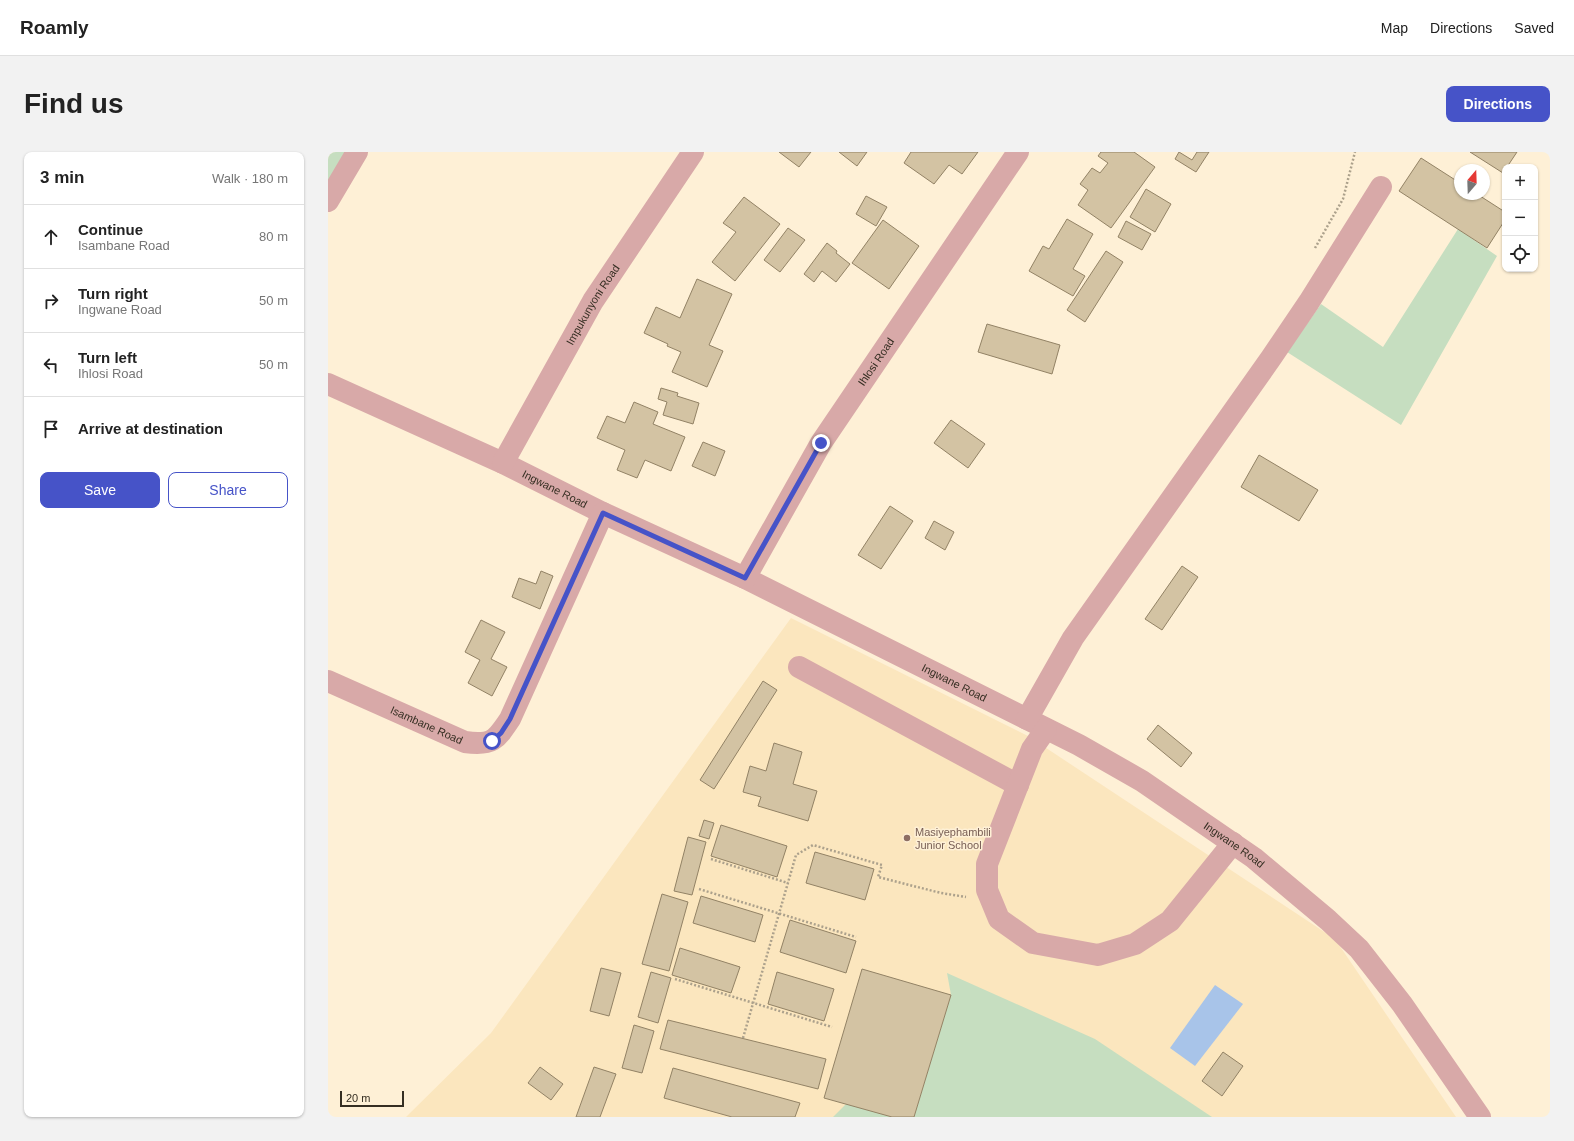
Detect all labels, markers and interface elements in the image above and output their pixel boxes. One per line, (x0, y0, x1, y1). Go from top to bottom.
text: Roamly (20, 17, 89, 38)
text: Map (1381, 20, 1408, 36)
text: Directions (1430, 20, 1492, 36)
text: Saved (1514, 20, 1554, 36)
button: Directions (1446, 86, 1550, 122)
text: Find us (24, 88, 124, 119)
north arrow (1454, 164, 1490, 200)
map controls (1502, 164, 1538, 272)
button: + (1502, 164, 1538, 200)
text: 3 min (40, 168, 84, 187)
text: Walk · 180 m (212, 171, 288, 186)
button: − (1502, 200, 1538, 236)
text: Continue (78, 221, 143, 238)
icon: ahead (40, 226, 62, 248)
text: 80 m (259, 229, 288, 244)
button: locate (1502, 236, 1538, 272)
text: Isambane Road (78, 238, 170, 253)
street label: Impukunyoni Road (564, 262, 622, 347)
text: Turn right (78, 285, 148, 302)
icon: right (40, 290, 62, 312)
text: 50 m (259, 293, 288, 308)
text: Ingwane Road (78, 302, 162, 317)
street label: Ihlosi Road (856, 336, 896, 388)
text: Turn left (78, 349, 137, 366)
icon: left (40, 354, 62, 376)
text: 50 m (259, 357, 288, 372)
text: Ihlosi Road (78, 366, 143, 381)
icon: arrive (40, 418, 62, 440)
text: Arrive at destination (78, 420, 223, 437)
route end (812, 434, 830, 452)
street label: Ingwane Road (520, 468, 589, 510)
button: Save (40, 472, 160, 508)
button: Share (168, 472, 288, 508)
street label: Ingwane Road (920, 661, 989, 704)
street label: Isambane Road (389, 704, 465, 746)
route start (483, 732, 501, 750)
street label: Ingwane Road (1202, 819, 1267, 870)
place label: Masiyephambili Junior School (915, 826, 991, 851)
marker: Masiyephambili Junior School (902, 833, 912, 843)
scale bar (340, 1089, 404, 1108)
text: 20 m (346, 1092, 370, 1104)

